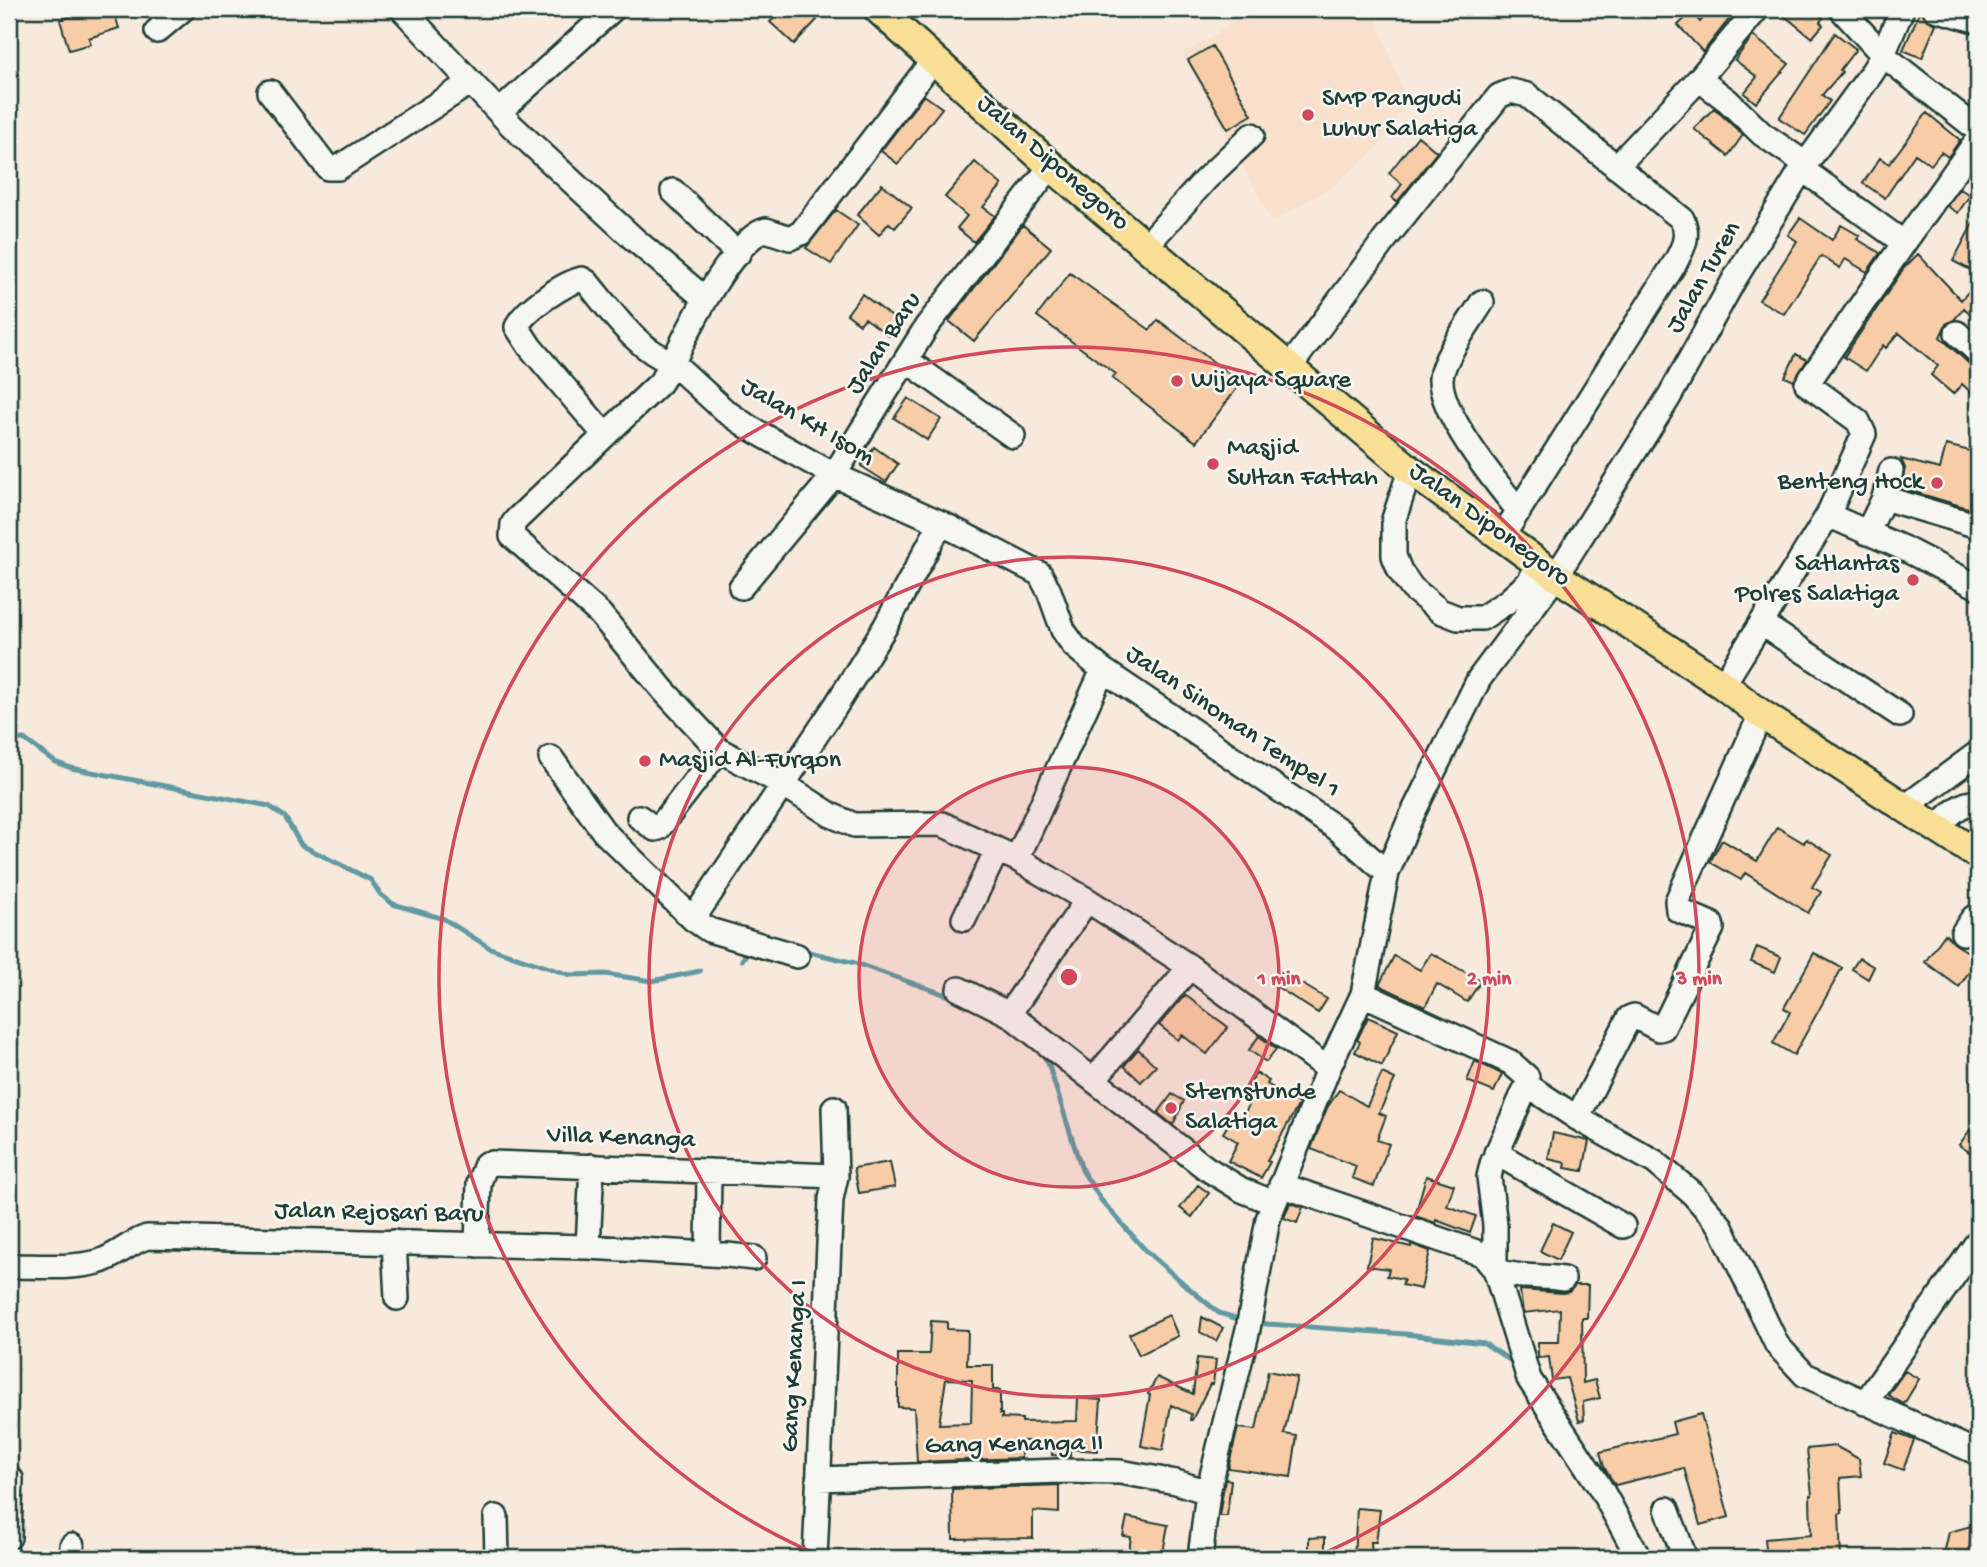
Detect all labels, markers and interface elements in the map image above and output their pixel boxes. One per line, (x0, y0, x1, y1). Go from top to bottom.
place label: SMP Pangudi Luhur Salatiga (1322, 85, 1479, 146)
street label: Jalan Diponegoro (969, 89, 1135, 239)
marker: SMP Pangudi Luhur Salatiga (1300, 107, 1316, 123)
street label: Jalan Turen (1661, 216, 1750, 339)
street label: Jalan Baru (840, 287, 930, 401)
place label: Wijaya Square (1191, 366, 1352, 397)
street label: Jalan KH Isom (734, 372, 880, 474)
marker: Wijaya Square (1169, 373, 1185, 389)
place label: Masjid Sultan Fattah (1227, 434, 1378, 495)
marker: Masjid Sultan Fattah (1205, 456, 1221, 472)
street label: Jalan Diponegoro (1402, 457, 1576, 595)
place label: Benteng Hock (1777, 468, 1925, 499)
marker: Benteng Hock (1929, 475, 1945, 491)
place label: Satlantas Polres Salatiga (1734, 550, 1901, 611)
marker: Satlantas Polres Salatiga (1905, 572, 1921, 588)
street label: Jalan Sinoman Tempel 1 (1119, 640, 1345, 806)
place label: Masjid Al-Furqon (659, 746, 842, 777)
marker: Masjid Al-Furqon (637, 753, 653, 769)
centre of rings (1057, 965, 1081, 989)
text: 1 min (1257, 968, 1301, 993)
text: 2 min (1467, 968, 1512, 993)
text: 3 min (1675, 968, 1723, 993)
place label: Sternstunde Salatiga (1185, 1078, 1317, 1139)
marker: Sternstunde Salatiga (1163, 1100, 1179, 1116)
street label: Villa Kenanga (545, 1121, 697, 1157)
street label: Jalan Rejosari Baru (274, 1197, 484, 1231)
street label: Gang Kenanga I (776, 1279, 816, 1453)
street label: Gang Kenanga II (924, 1429, 1104, 1463)

